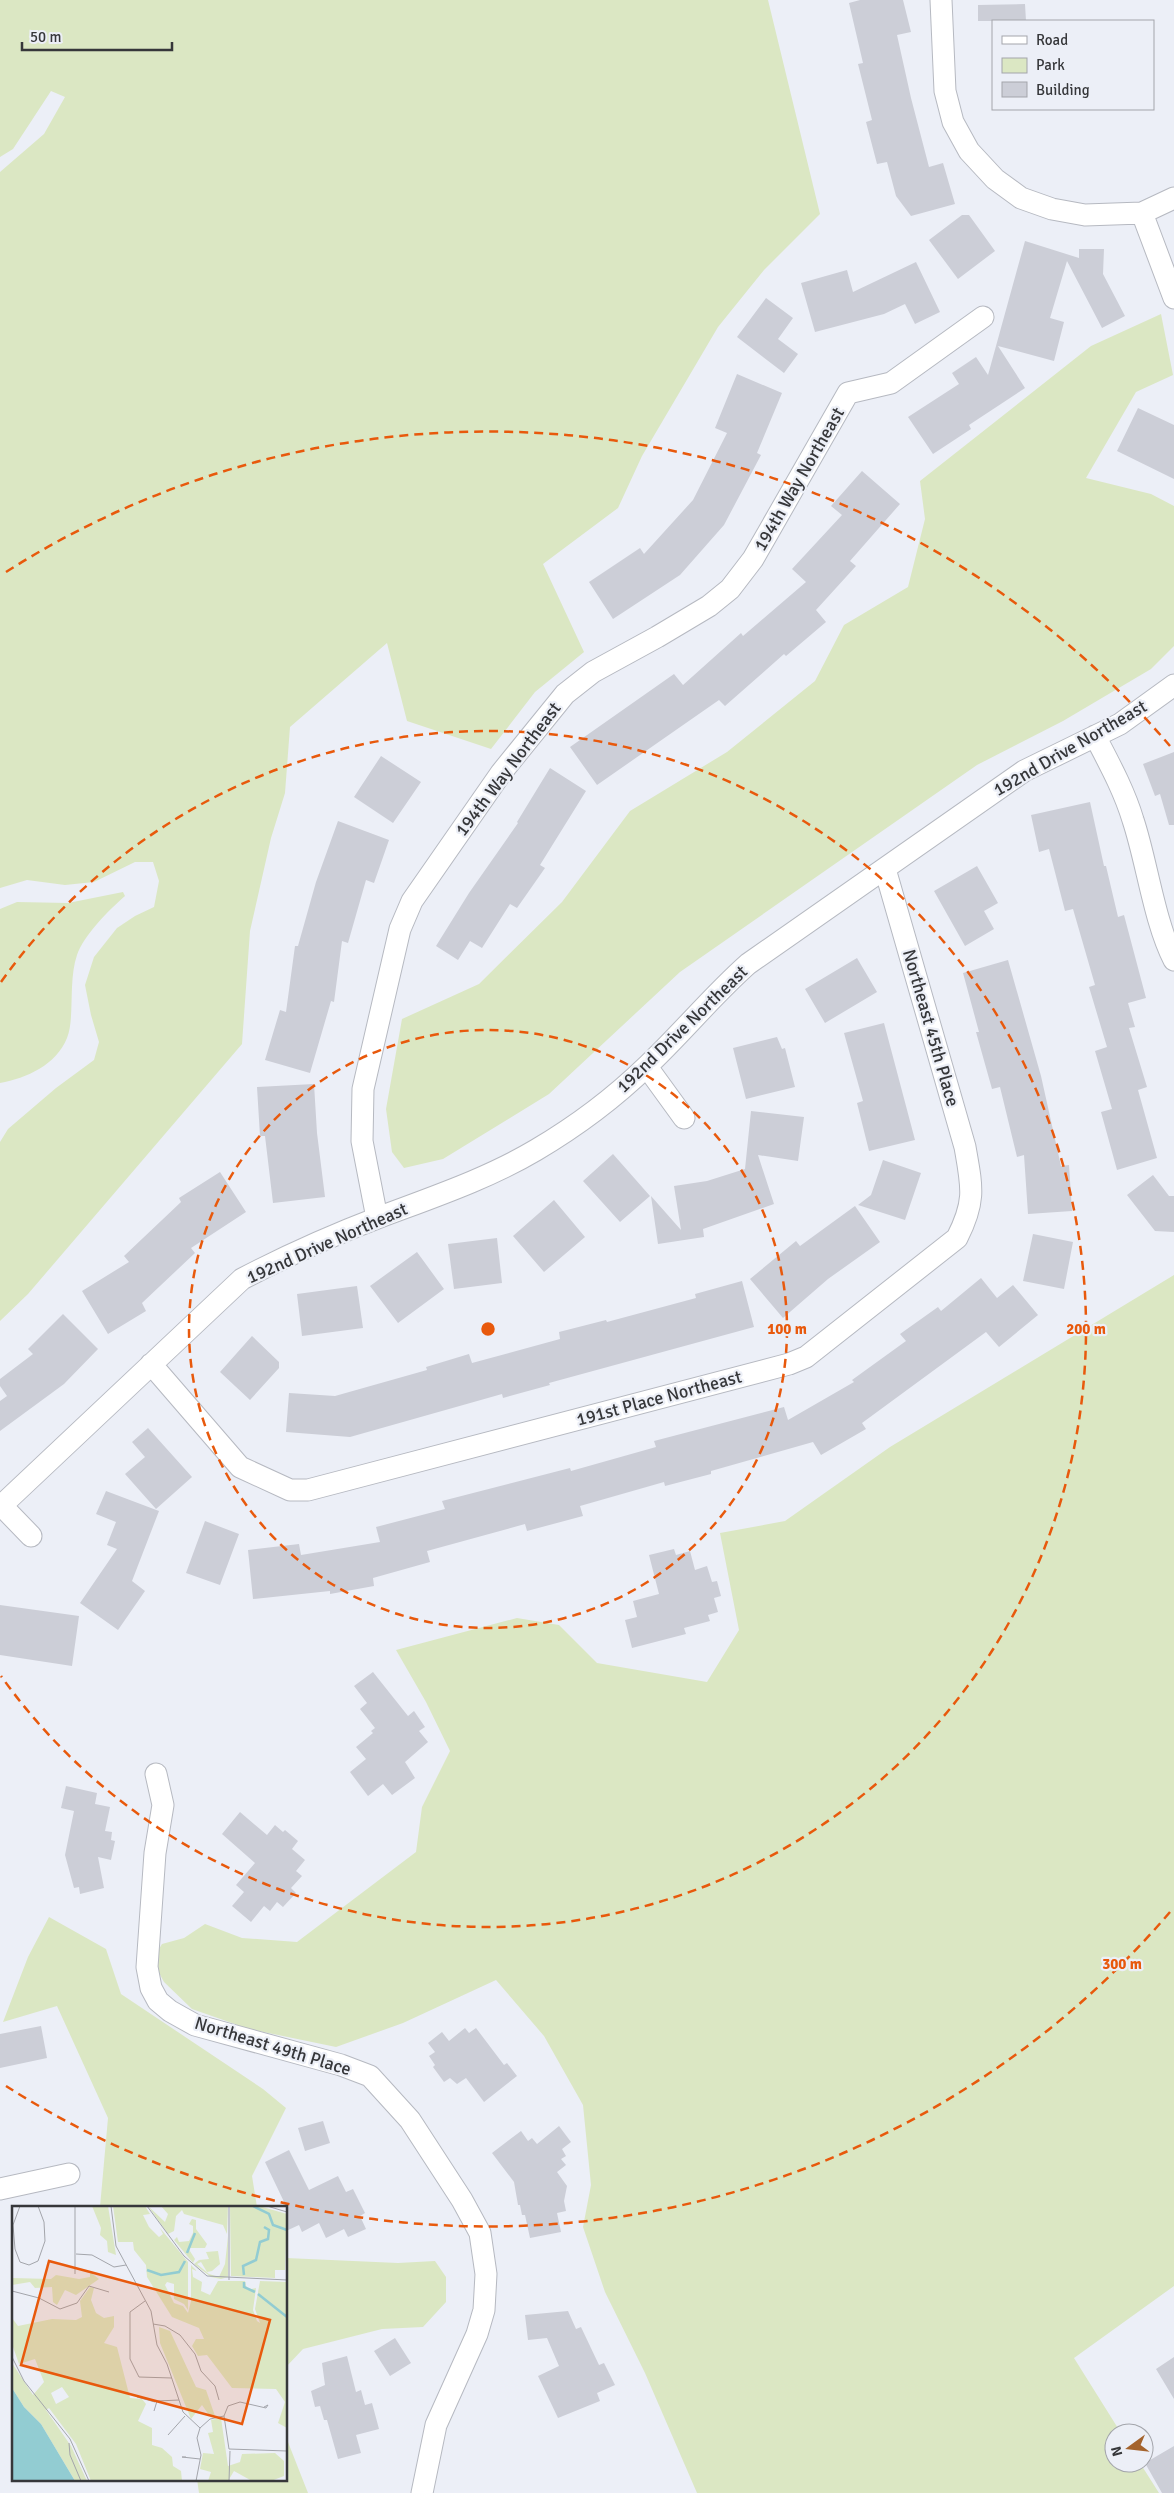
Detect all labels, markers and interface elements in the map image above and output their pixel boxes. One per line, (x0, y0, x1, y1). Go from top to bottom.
scale bar (22, 20, 172, 52)
legend (992, 20, 1154, 110)
text: 50 m (30, 28, 61, 46)
text: Road (1036, 31, 1068, 49)
text: Park (1036, 56, 1065, 74)
text: Building (1036, 81, 1090, 99)
street label: 194th Way Northeast (749, 403, 849, 555)
street label: 192nd Drive Northeast (989, 695, 1151, 801)
street label: 194th Way Northeast (450, 698, 566, 840)
street label: Northeast 45th Place (898, 947, 964, 1109)
street label: 192nd Drive Northeast (612, 961, 752, 1097)
street label: 192nd Drive Northeast (243, 1198, 411, 1288)
centre of rings (479, 1320, 497, 1338)
text: 100 m (767, 1320, 807, 1338)
text: 200 m (1066, 1320, 1106, 1338)
street label: 191st Place Northeast (574, 1365, 744, 1431)
text: 300 m (1102, 1955, 1142, 1973)
street label: Northeast 49th Place (192, 2012, 354, 2080)
inset map (12, 2206, 288, 2480)
north arrow (1104, 2423, 1154, 2473)
text: N (1107, 2444, 1126, 2458)

